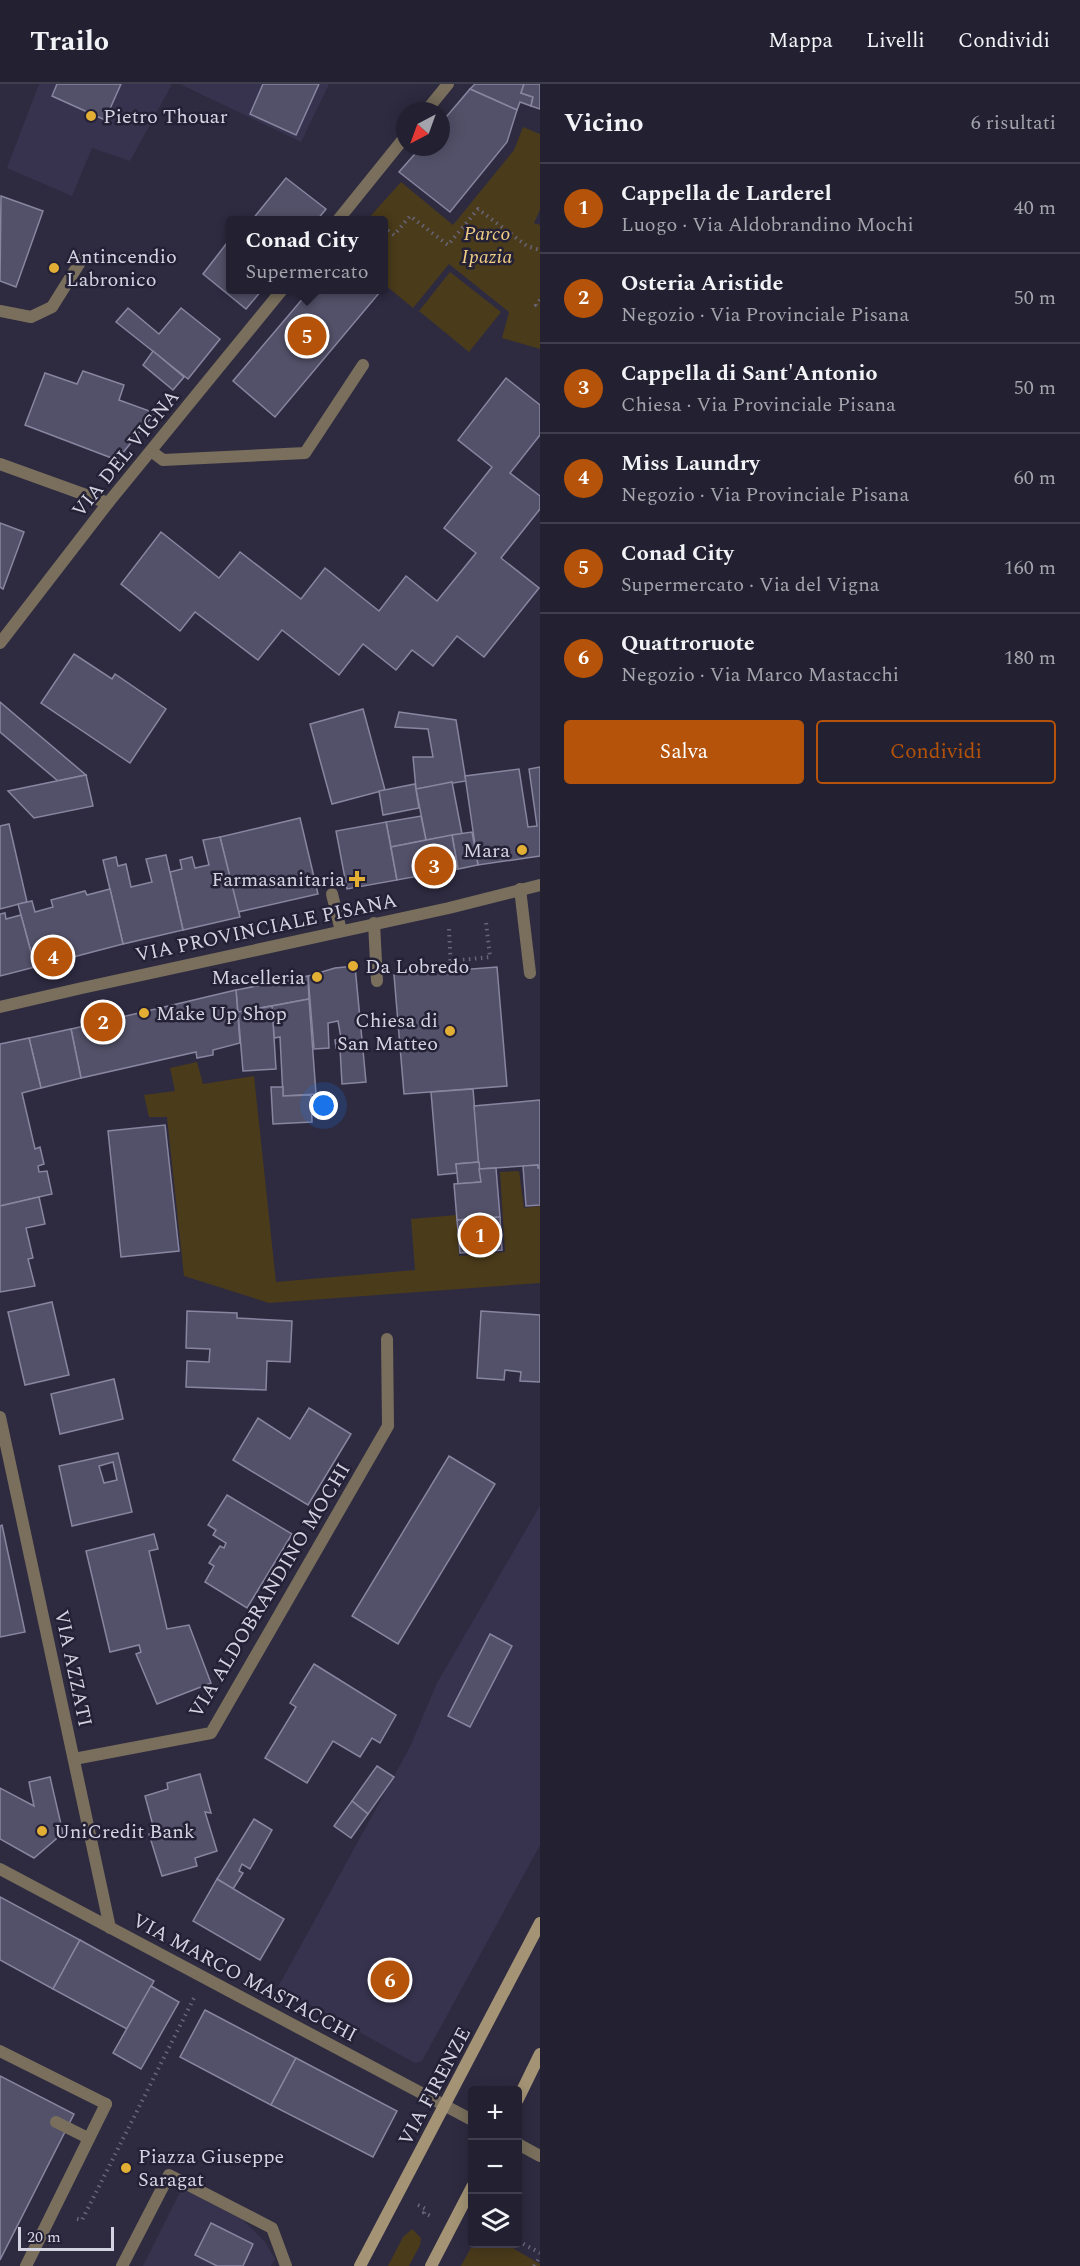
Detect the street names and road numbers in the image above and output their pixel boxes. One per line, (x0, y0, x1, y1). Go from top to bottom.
street label: VIA DEL VIGNA (65, 383, 187, 524)
street label: VIA PROVINCIALE PISANA (133, 886, 400, 970)
street label: VIA ALDOBRANDINO MOCHI (181, 1457, 358, 1724)
street label: VIA AZZATI (46, 1607, 100, 1729)
street label: VIA MARCO MASTACCHI (127, 1906, 362, 2050)
street label: VIA FIRENZE (391, 2022, 479, 2151)

